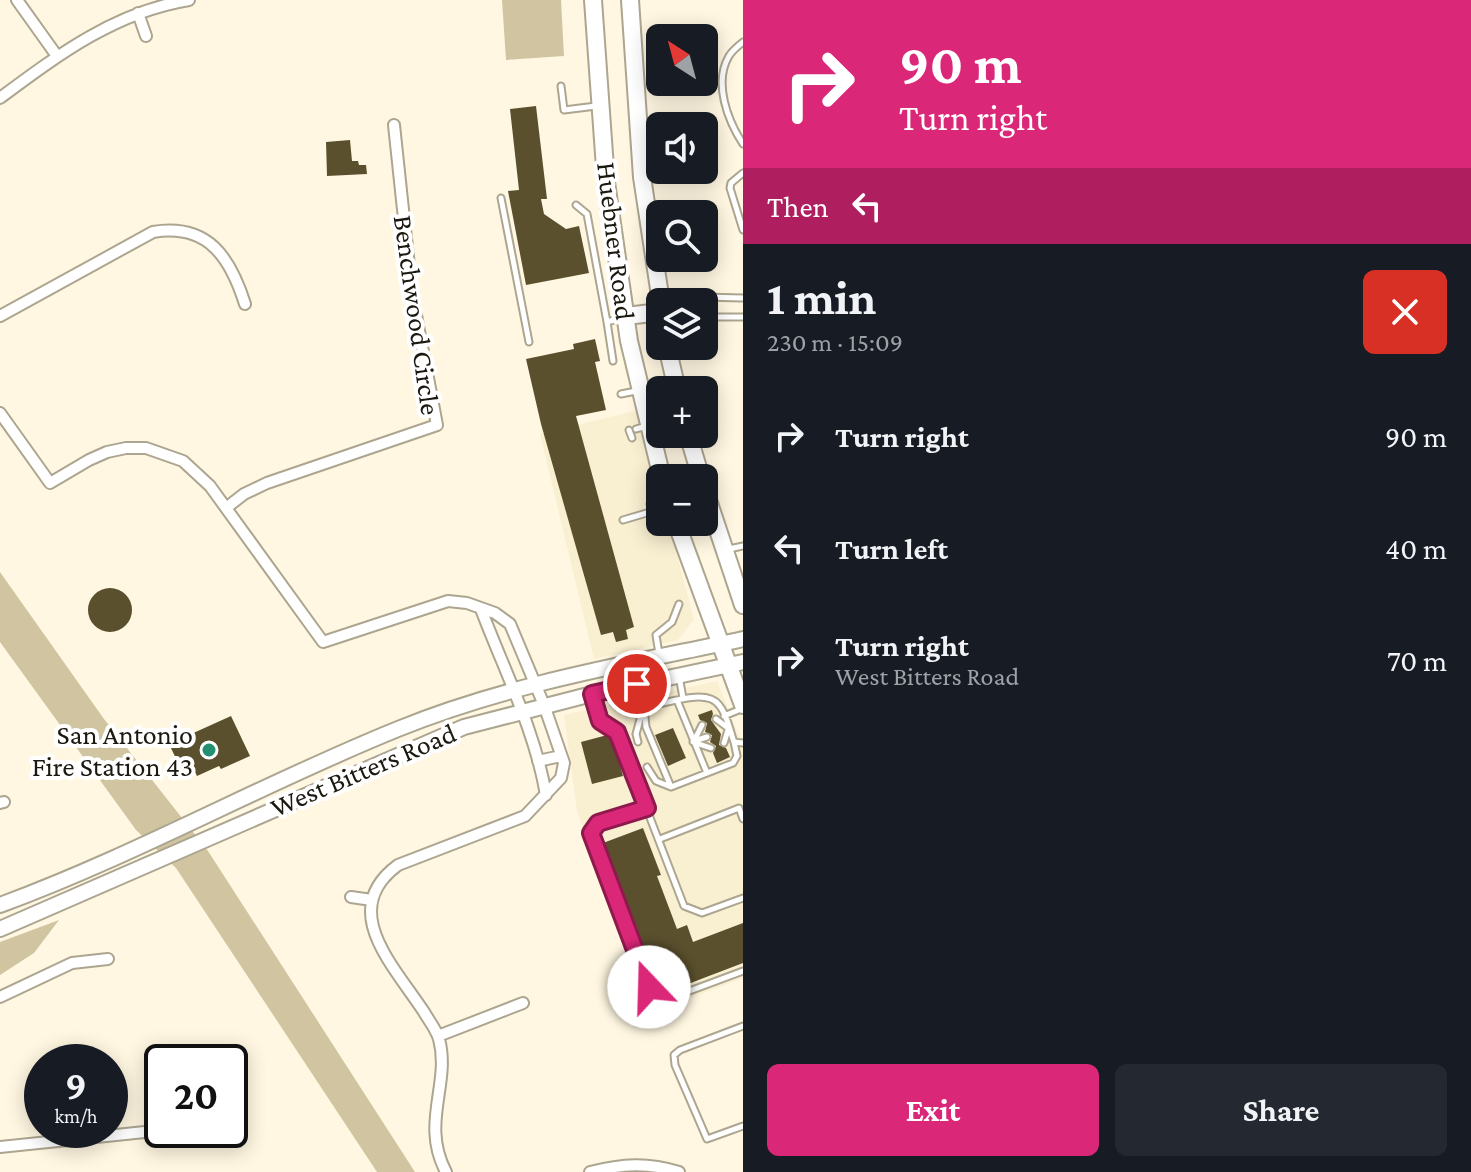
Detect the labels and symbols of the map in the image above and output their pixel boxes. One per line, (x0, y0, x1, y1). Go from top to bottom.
north arrow (646, 24, 718, 96)
street label: Huebner Road (591, 160, 641, 322)
street label: Benchwood Circle (388, 213, 446, 417)
pin (603, 650, 671, 718)
street label: West Bitters Road (266, 717, 461, 823)
place label: San Antonio Fire Station 43 (32, 719, 193, 782)
marker: San Antonio Fire Station 43 (200, 741, 218, 759)
position arrow (607, 945, 691, 1029)
speed limit sign: 20 (144, 1044, 248, 1148)

